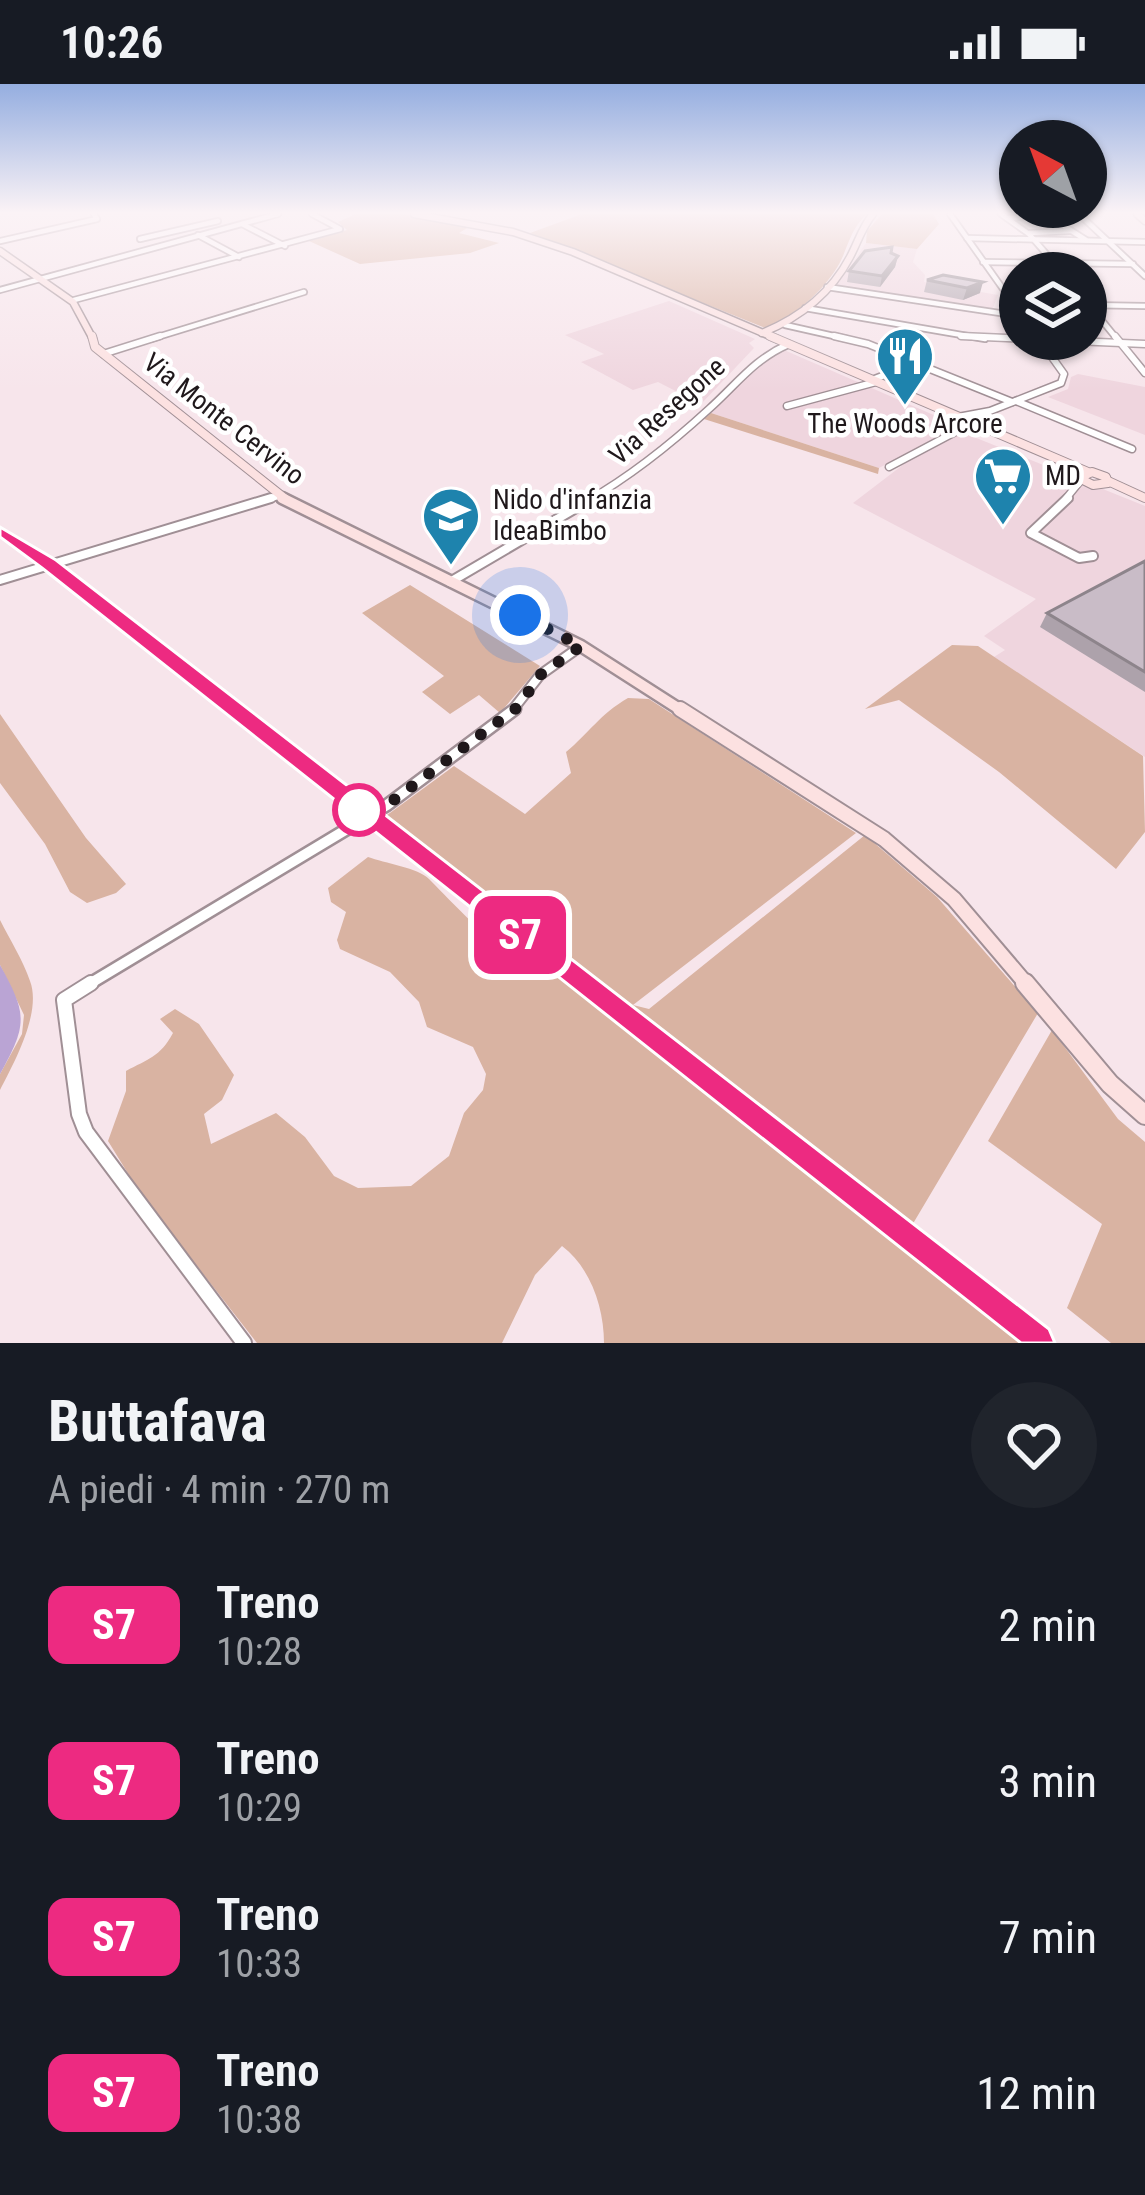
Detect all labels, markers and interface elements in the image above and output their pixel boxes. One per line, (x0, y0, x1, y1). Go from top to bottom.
text: 10:26 (60, 16, 163, 69)
north arrow (999, 120, 1107, 228)
map controls (999, 120, 1107, 360)
button: layers (999, 252, 1107, 360)
restaurant icon: The Woods Arcore (874, 325, 936, 407)
street label: Via Monte Cervino (137, 346, 311, 492)
street label: Via Resegone (602, 351, 732, 471)
place label: The Woods Arcore (807, 408, 1003, 440)
supermarket icon: MD (972, 445, 1034, 527)
place label: MD (1045, 460, 1081, 492)
place label: Nido d'infanzia IdeaBimbo (493, 484, 652, 547)
school or university icon: Nido d'infanzia IdeaBimbo (420, 485, 482, 567)
your location (490, 585, 550, 645)
unlabelled marker (334, 785, 384, 835)
line badge: S7 (466, 896, 574, 974)
text: S7 (498, 910, 542, 959)
button: heart (971, 1382, 1097, 1508)
text: Buttafava (48, 1388, 267, 1455)
text: A piedi · 4 min · 270 m (48, 1467, 391, 1513)
text: Treno (216, 1576, 320, 1629)
text: 2 min (998, 1599, 1097, 1652)
text: S7 (92, 1600, 136, 1649)
text: 10:28 (216, 1629, 302, 1675)
text: Treno (216, 1732, 320, 1785)
text: 3 min (998, 1755, 1097, 1808)
text: S7 (92, 1756, 136, 1805)
text: 10:29 (216, 1785, 302, 1831)
text: Treno (216, 1888, 320, 1941)
text: 7 min (998, 1911, 1097, 1964)
text: S7 (92, 1912, 136, 1961)
text: 10:33 (216, 1941, 302, 1987)
text: Treno (216, 2044, 320, 2097)
text: 12 min (976, 2067, 1097, 2120)
text: S7 (92, 2068, 136, 2117)
text: 10:38 (216, 2097, 302, 2143)

